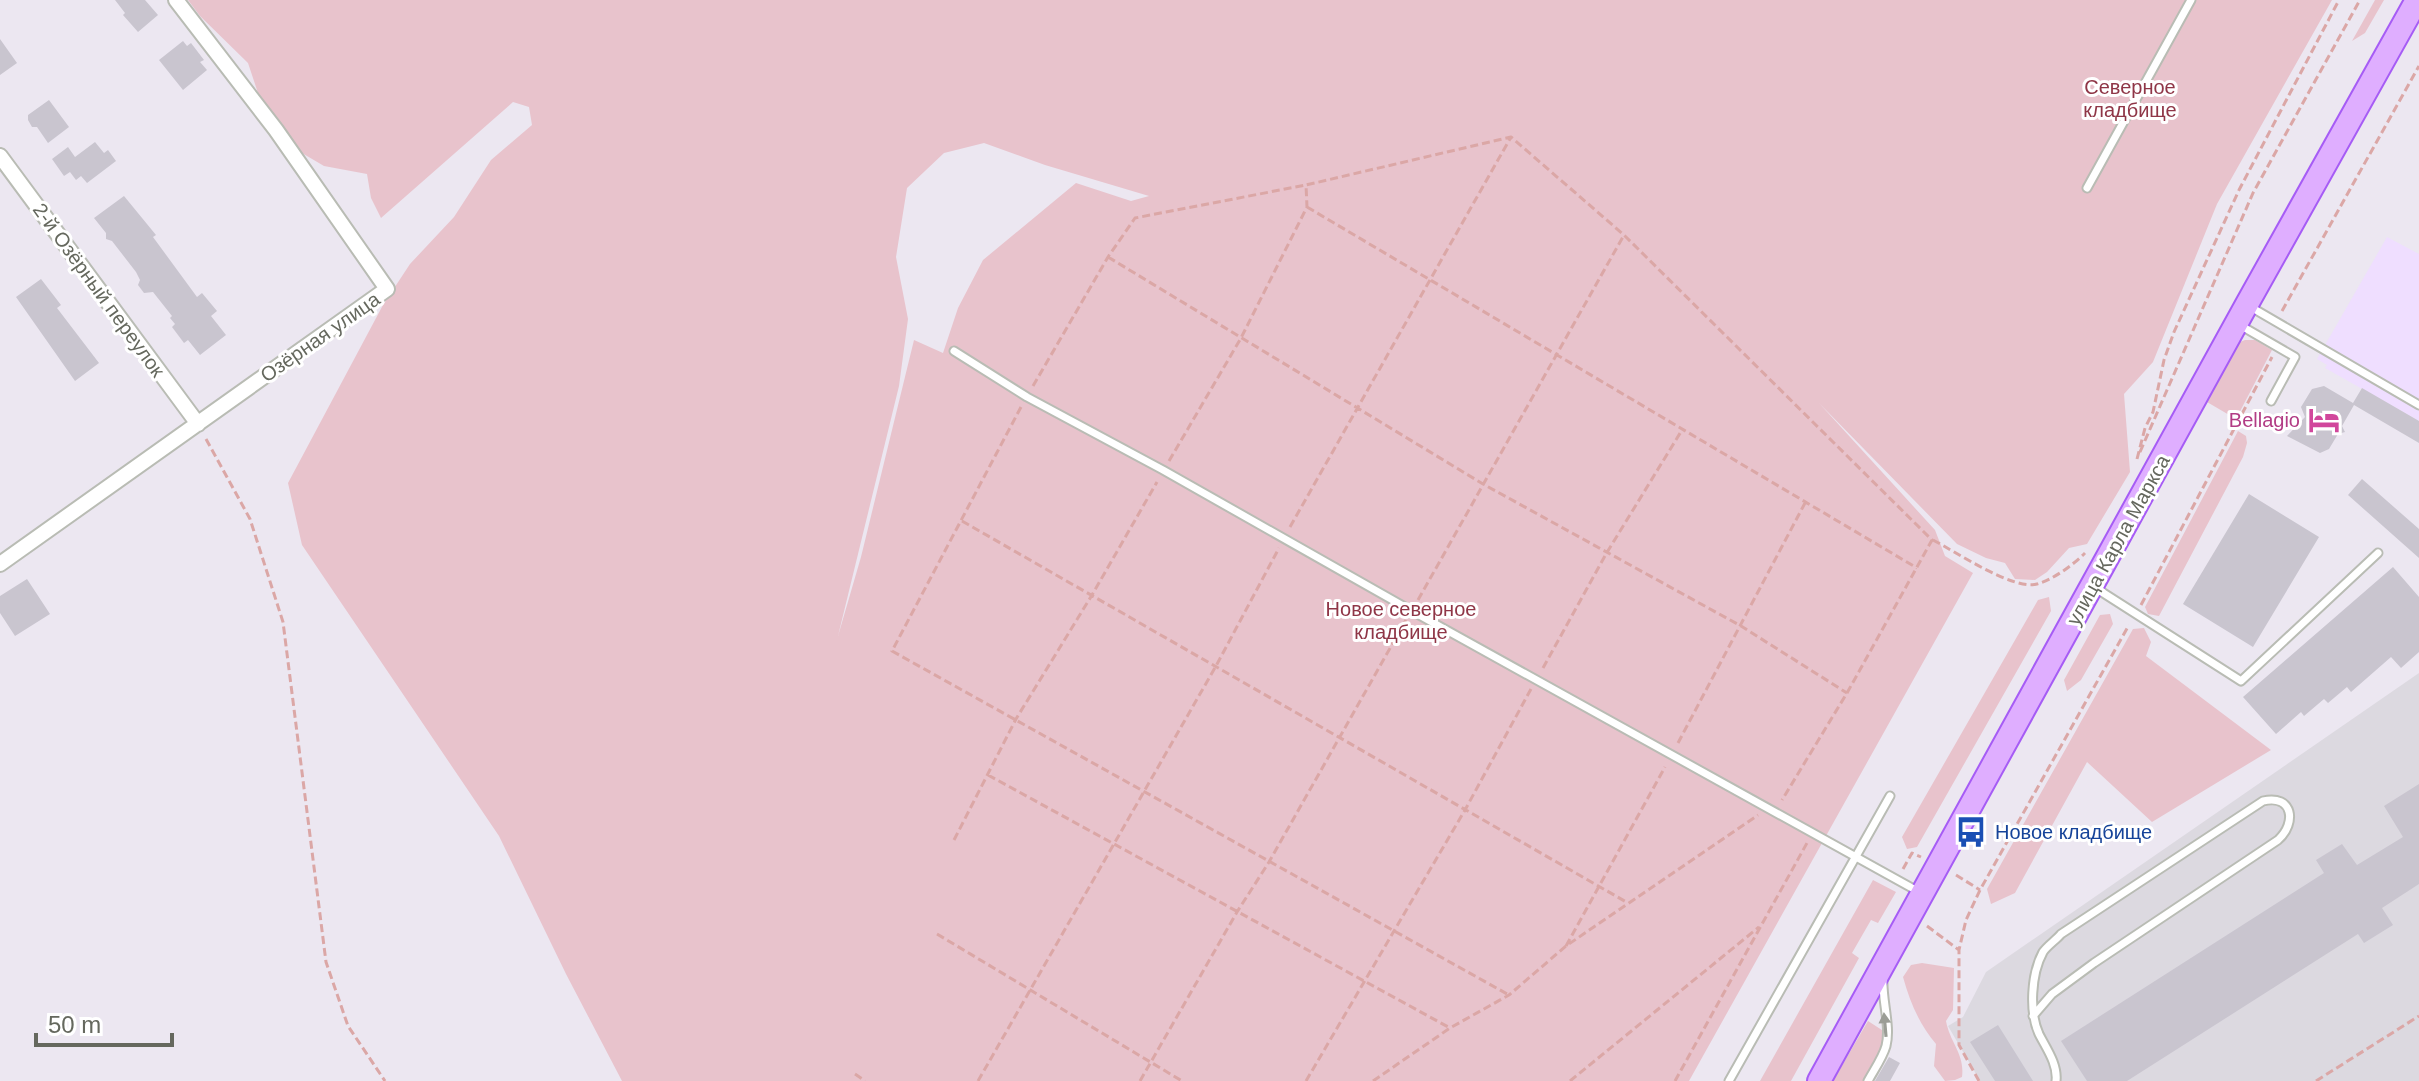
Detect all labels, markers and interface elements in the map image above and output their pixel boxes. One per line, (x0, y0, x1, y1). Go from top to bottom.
park label: Северное кладбище (2083, 76, 2177, 121)
street label: 2-й Озёрный переулок (29, 199, 169, 381)
street label: Озёрная улица (256, 287, 385, 386)
hotel icon: Bellagio (2307, 403, 2341, 437)
place label: Bellagio (2229, 409, 2300, 431)
street label: улица Карла Маркса (2062, 450, 2174, 629)
park label: Новое северное кладбище (1326, 598, 1476, 643)
bus stop icon: Новое кладбище (1954, 815, 1988, 849)
place label: Новое кладбище (1995, 821, 2152, 843)
scale bar (36, 997, 172, 1047)
text: 50 m (48, 1011, 101, 1038)
one-way arrow (1878, 1012, 1891, 1037)

